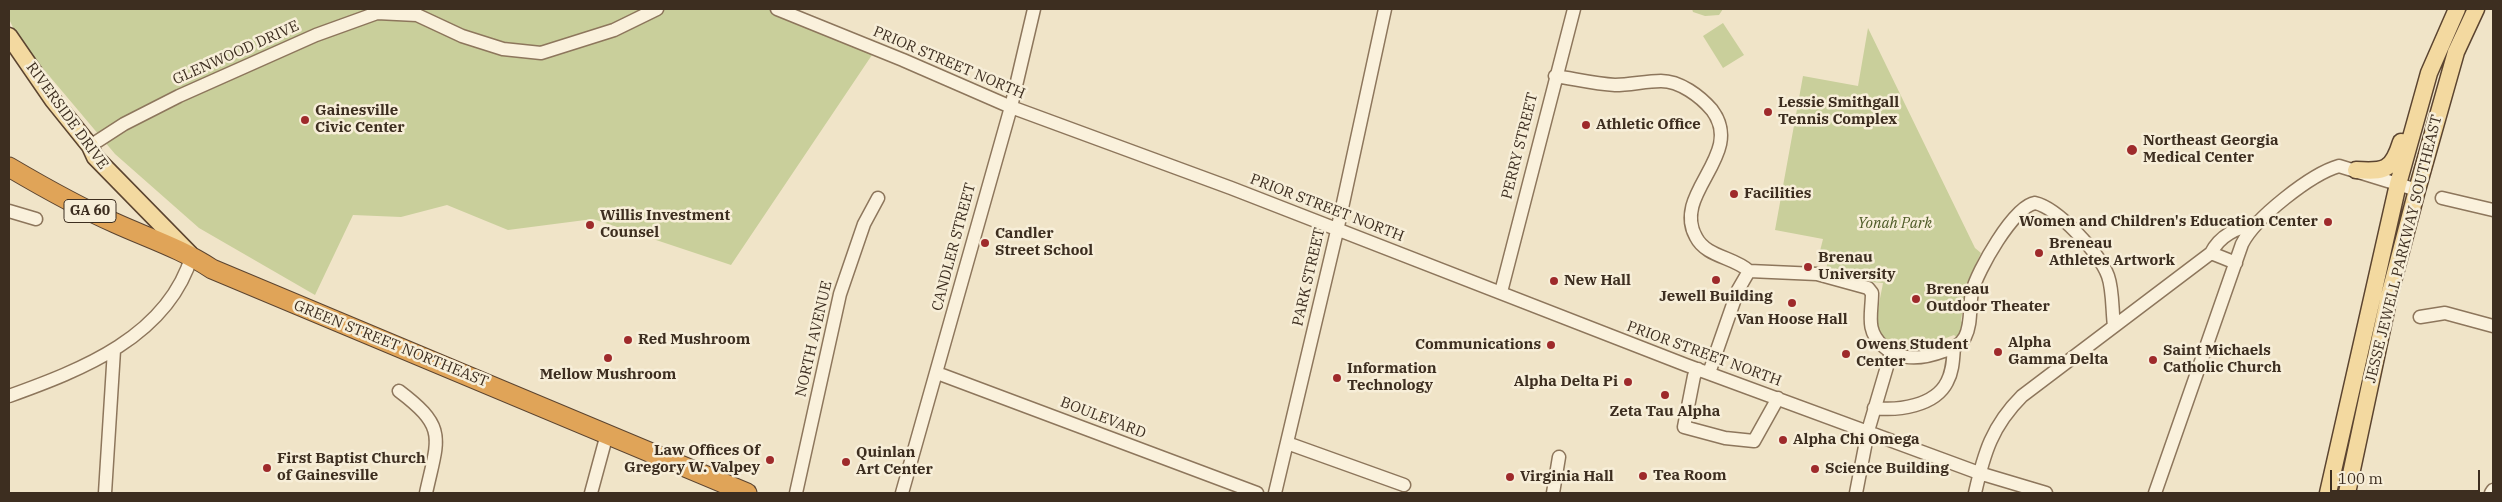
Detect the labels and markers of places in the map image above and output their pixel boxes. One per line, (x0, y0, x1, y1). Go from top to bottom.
place label: Lessie Smithgall Tennis Complex (1778, 94, 1899, 129)
place label: Gainesville Civic Center (315, 102, 405, 137)
marker: Lessie Smithgall Tennis Complex (1762, 106, 1774, 118)
marker: Gainesville Civic Center (299, 114, 311, 126)
place label: Athletic Office (1596, 116, 1701, 134)
marker: Athletic Office (1580, 119, 1592, 131)
place label: Northeast Georgia Medical Center (2143, 132, 2279, 167)
marker: Northeast Georgia Medical Center (2125, 143, 2139, 157)
place label: Facilities (1744, 185, 1811, 203)
marker: Facilities (1728, 188, 1740, 200)
place label: Willis Investment Counsel (600, 207, 730, 242)
place label: Women and Children's Education Center (2019, 213, 2318, 231)
marker: Women and Children's Education Center (2322, 216, 2334, 228)
marker: Willis Investment Counsel (584, 219, 596, 231)
place label: Candler Street School (995, 225, 1093, 260)
place label: Breneau Athletes Artwork (2049, 235, 2175, 270)
marker: Candler Street School (979, 237, 991, 249)
marker: Breneau Athletes Artwork (2033, 247, 2045, 259)
place label: Brenau University (1818, 249, 1895, 284)
marker: Brenau University (1802, 261, 1814, 273)
place label: New Hall (1564, 272, 1631, 290)
marker: Jewell Building (1710, 274, 1722, 286)
marker: New Hall (1548, 275, 1560, 287)
place label: Breneau Outdoor Theater (1926, 281, 2050, 316)
place label: Jewell Building (1659, 288, 1773, 306)
marker: Breneau Outdoor Theater (1910, 293, 1922, 305)
marker: Van Hoose Hall (1786, 297, 1798, 309)
place label: Van Hoose Hall (1736, 311, 1848, 329)
place label: Red Mushroom (638, 331, 750, 349)
marker: Red Mushroom (622, 334, 634, 346)
place label: Alpha Gamma Delta (2008, 334, 2108, 369)
place label: Communications (1415, 336, 1541, 354)
place label: Owens Student Center (1856, 336, 1968, 371)
marker: Communications (1545, 339, 1557, 351)
place label: Saint Michaels Catholic Church (2163, 342, 2282, 377)
marker: Alpha Gamma Delta (1992, 346, 2004, 358)
marker: Owens Student Center (1840, 348, 1852, 360)
marker: Mellow Mushroom (602, 352, 614, 364)
marker: Saint Michaels Catholic Church (2147, 354, 2159, 366)
place label: Information Technology (1347, 360, 1437, 395)
place label: Mellow Mushroom (540, 366, 676, 384)
marker: Information Technology (1331, 372, 1343, 384)
place label: Alpha Delta Pi (1514, 373, 1618, 391)
marker: Alpha Delta Pi (1622, 376, 1634, 388)
marker: Zeta Tau Alpha (1659, 389, 1671, 401)
place label: Zeta Tau Alpha (1610, 403, 1720, 421)
place label: Alpha Chi Omega (1793, 431, 1920, 449)
marker: Alpha Chi Omega (1777, 434, 1789, 446)
place label: Law Offices Of Gregory W. Valpey (624, 442, 760, 477)
place label: Quinlan Art Center (856, 444, 933, 479)
place label: First Baptist Church of Gainesville (277, 450, 426, 485)
marker: Law Offices Of Gregory W. Valpey (764, 454, 776, 466)
marker: Quinlan Art Center (840, 456, 852, 468)
place label: Science Building (1825, 460, 1949, 478)
marker: First Baptist Church of Gainesville (261, 462, 273, 474)
marker: Science Building (1809, 463, 1821, 475)
place label: Tea Room (1653, 467, 1726, 485)
place label: Virginia Hall (1520, 468, 1614, 486)
marker: Tea Room (1637, 470, 1649, 482)
marker: Virginia Hall (1504, 471, 1516, 483)

